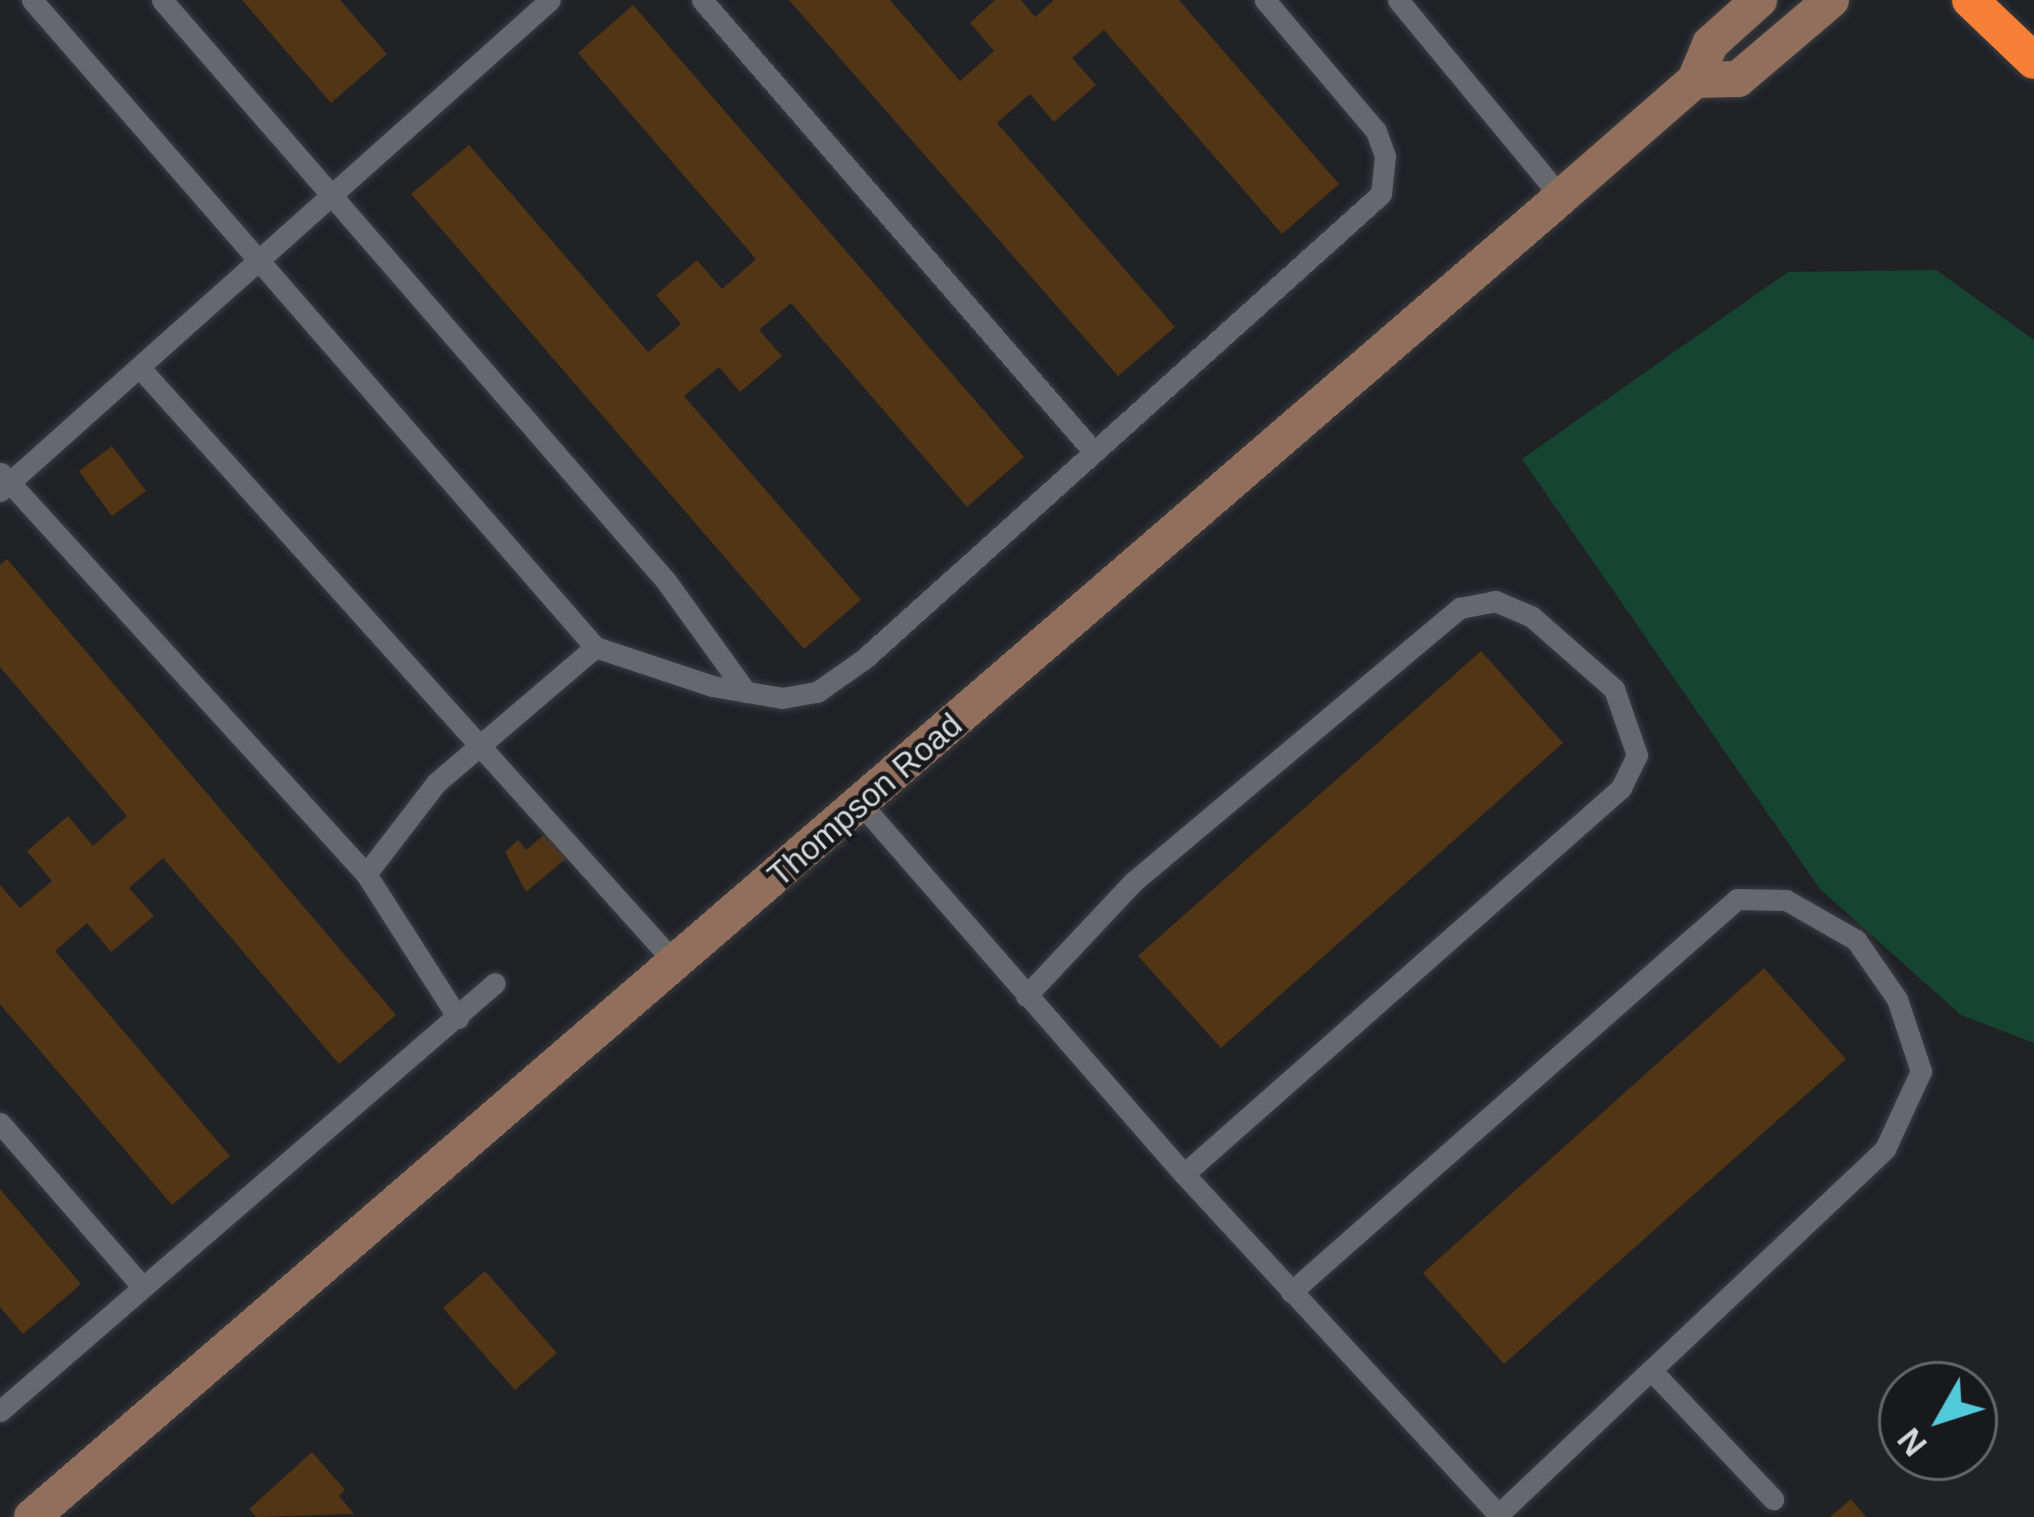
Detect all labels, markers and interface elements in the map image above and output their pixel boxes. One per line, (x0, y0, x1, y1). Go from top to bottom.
street label: Thompson Road (760, 705, 970, 895)
north arrow (1878, 1361, 1998, 1481)
text: N (1890, 1421, 1934, 1463)

